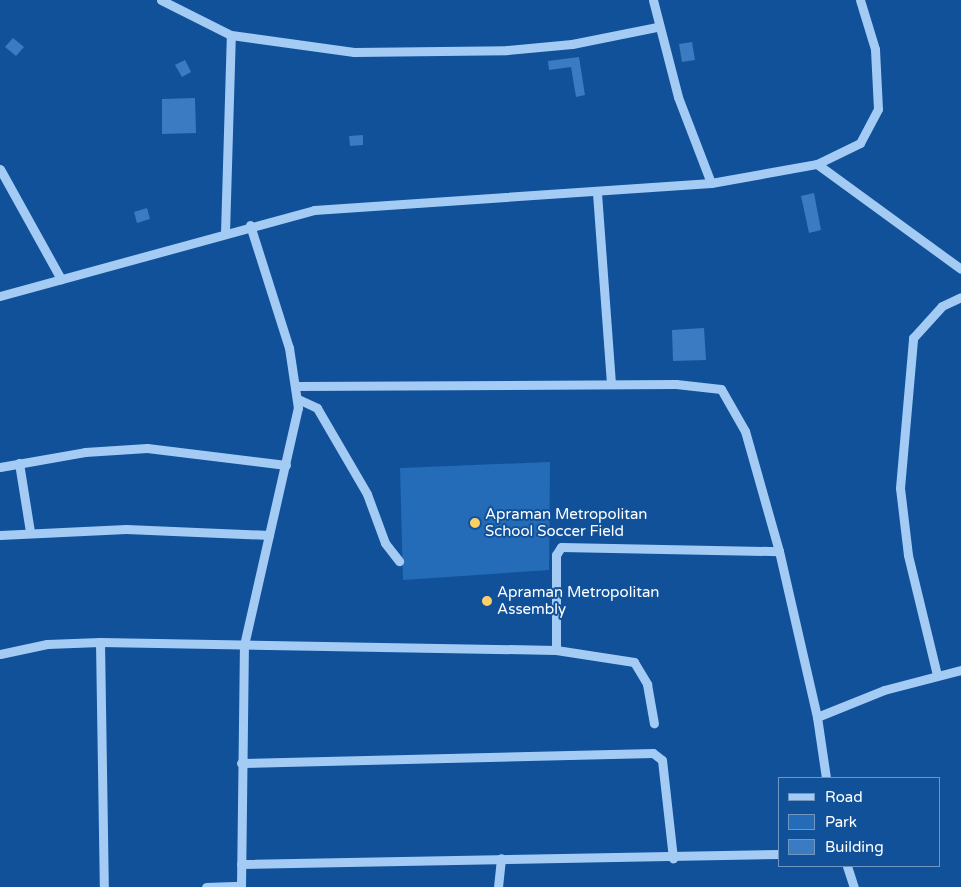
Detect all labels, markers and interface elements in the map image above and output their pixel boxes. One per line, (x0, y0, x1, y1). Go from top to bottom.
place label: Apraman Metropolitan School Soccer Field (485, 505, 647, 540)
marker: Apraman Metropolitan School Soccer Field (469, 517, 481, 529)
place label: Apraman Metropolitan Assembly (497, 583, 659, 618)
marker: Apraman Metropolitan Assembly (481, 595, 493, 607)
legend (778, 777, 941, 867)
text: Road (825, 788, 863, 806)
text: Park (825, 813, 857, 831)
text: Building (825, 838, 884, 856)

